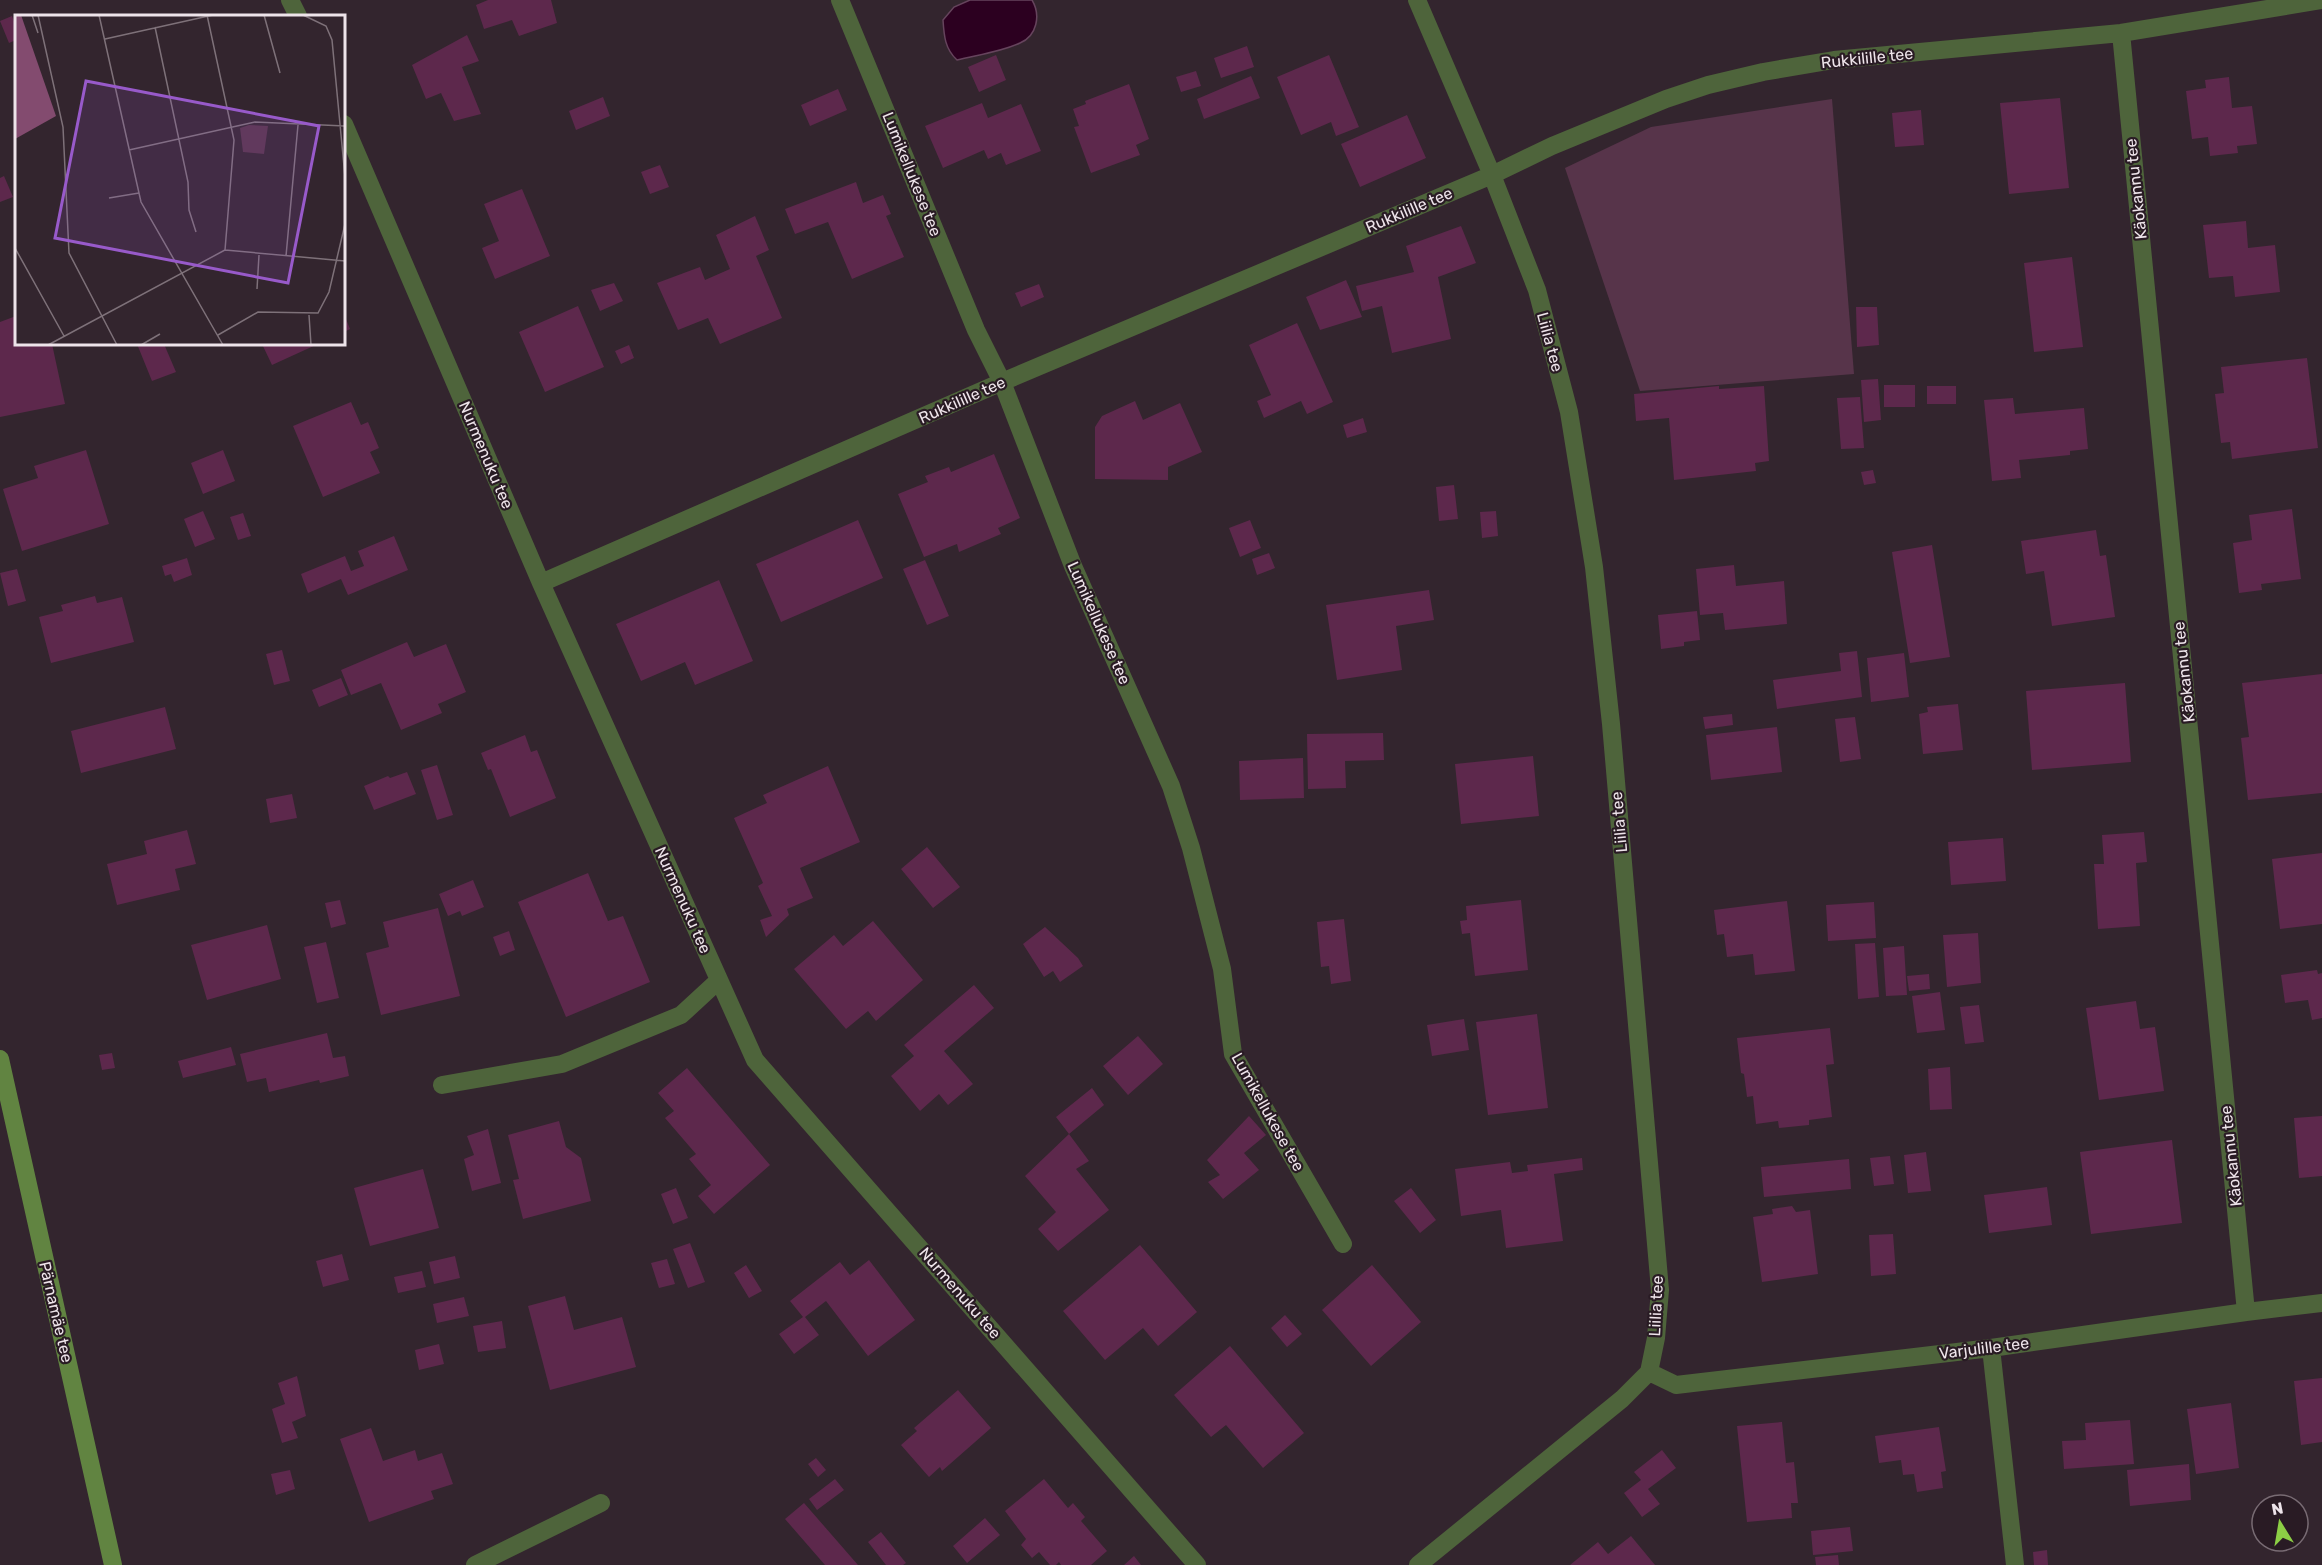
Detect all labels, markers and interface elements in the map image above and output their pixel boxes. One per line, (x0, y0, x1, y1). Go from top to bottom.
inset map (15, 15, 345, 345)
street label: Rukkilille tee (1820, 44, 1914, 72)
street label: Lumikellukese tee (878, 109, 946, 239)
street label: Käokannu tee (2121, 138, 2151, 240)
street label: Rukkilille tee (1363, 183, 1455, 237)
street label: Liilia tee (1533, 310, 1567, 374)
street label: Rukkilille tee (916, 372, 1008, 428)
street label: Nurmenuku tee (455, 398, 517, 512)
street label: Lumikellukese tee (1063, 559, 1135, 687)
street label: Käokannu tee (2169, 621, 2199, 723)
street label: Liilia tee (1607, 791, 1631, 853)
street label: Nurmenuku tee (651, 844, 715, 956)
street label: Lumikellukese tee (1228, 1049, 1308, 1175)
street label: Käokannu tee (2216, 1105, 2246, 1207)
street label: Nurmenuku tee (915, 1243, 1005, 1343)
street label: Pärnamäe tee (35, 1260, 77, 1365)
street label: Liilia tee (1645, 1275, 1667, 1337)
street label: Varjulille tee (1938, 1333, 2030, 1363)
north arrow (2250, 1493, 2310, 1553)
text: N (2270, 1498, 2285, 1519)

